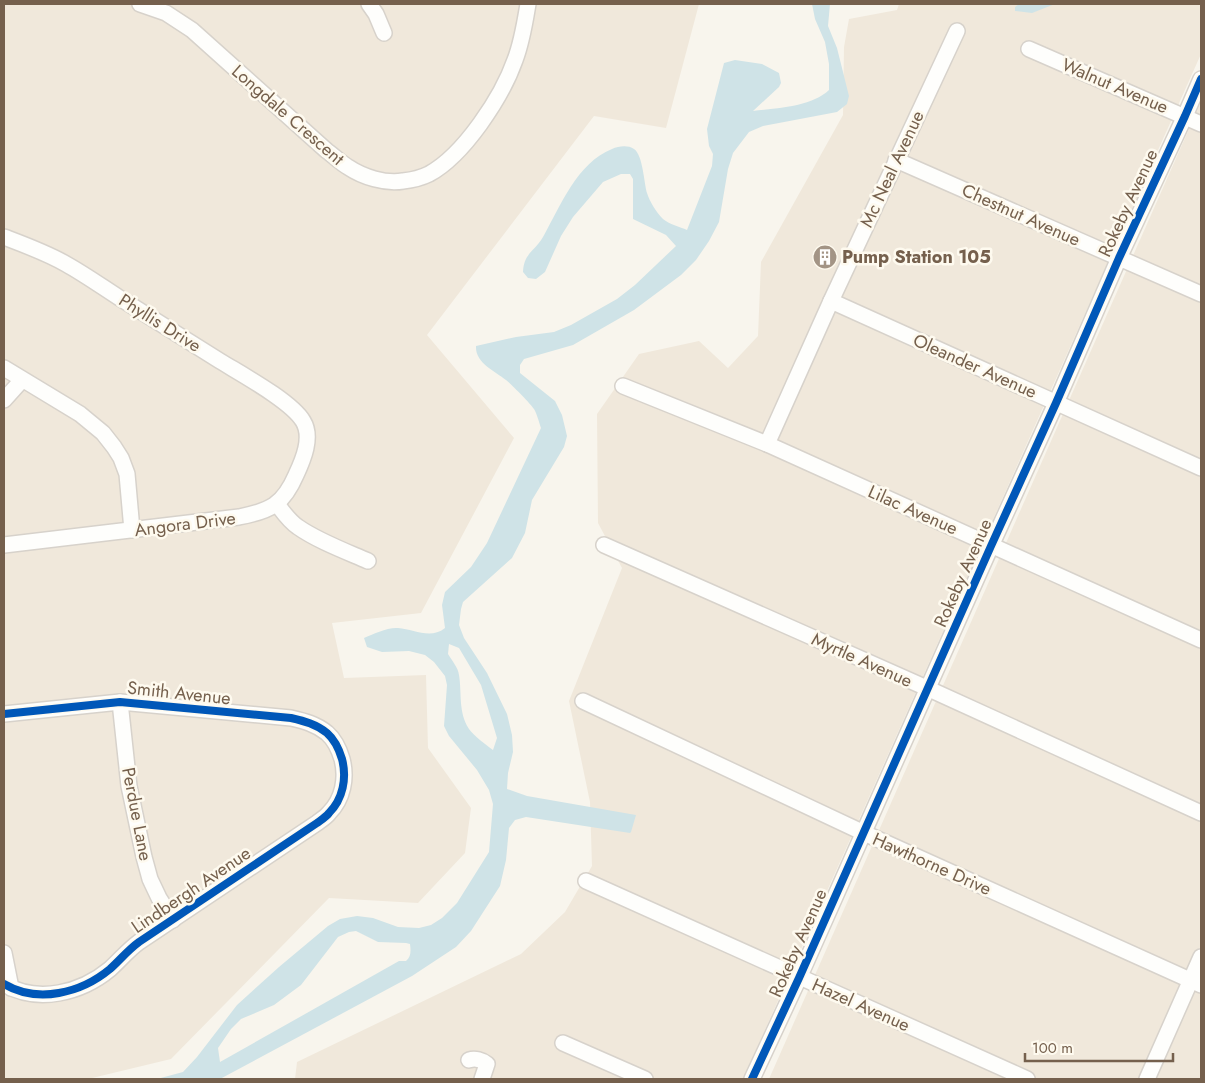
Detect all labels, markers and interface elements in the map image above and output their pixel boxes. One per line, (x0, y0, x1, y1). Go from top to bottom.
street label: Walnut Avenue (1058, 52, 1172, 120)
street label: Longdale Crescent (226, 59, 351, 172)
street label: Mc Neal Avenue (854, 106, 930, 232)
street label: Rokeby Avenue (1092, 145, 1164, 261)
street label: Chestnut Avenue (958, 177, 1084, 253)
building icon: Pump Station 105 (812, 244, 838, 270)
place label: Pump Station 105 (842, 244, 991, 270)
street label: Phyllis Drive (114, 287, 206, 359)
street label: Oleander Avenue (909, 327, 1041, 405)
street label: Lilac Avenue (864, 479, 962, 541)
street label: Angora Drive (133, 505, 237, 543)
street label: Rokeby Avenue (927, 515, 999, 631)
street label: Myrtle Avenue (807, 626, 917, 694)
street label: Smith Avenue (126, 675, 232, 711)
street label: Perdue Lane (115, 765, 159, 863)
street label: Hawthorne Drive (868, 826, 996, 902)
street label: Lindbergh Avenue (126, 840, 256, 940)
street label: Rokeby Avenue (762, 885, 834, 1001)
street label: Hazel Avenue (808, 972, 914, 1038)
scale bar (1025, 1030, 1172, 1062)
text: 100 m (1032, 1037, 1073, 1059)

